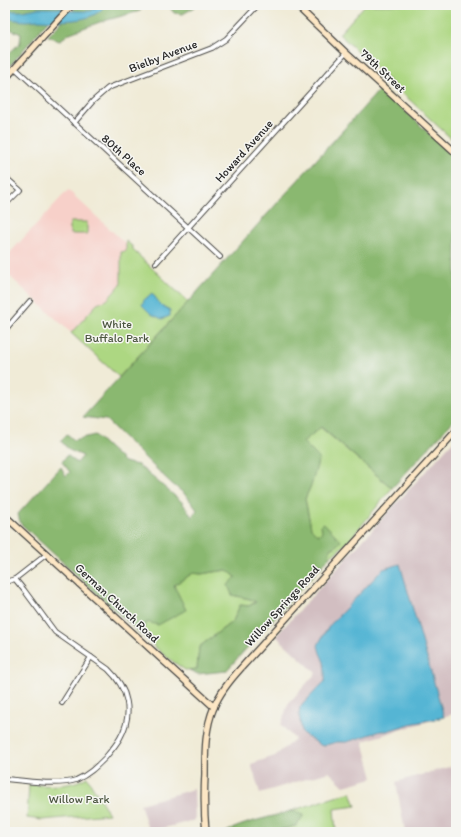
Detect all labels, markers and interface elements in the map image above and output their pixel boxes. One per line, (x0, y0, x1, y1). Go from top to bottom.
street label: Bielby Avenue (127, 36, 199, 75)
street label: 79th Street (357, 46, 409, 96)
street label: Howard Avenue (212, 116, 276, 185)
street label: 80th Place (99, 131, 149, 179)
park label: White Buffalo Park (85, 317, 150, 345)
street label: German Church Road (72, 560, 162, 646)
street label: Willow Springs Road (242, 562, 322, 650)
park label: Willow Park (48, 792, 110, 806)

